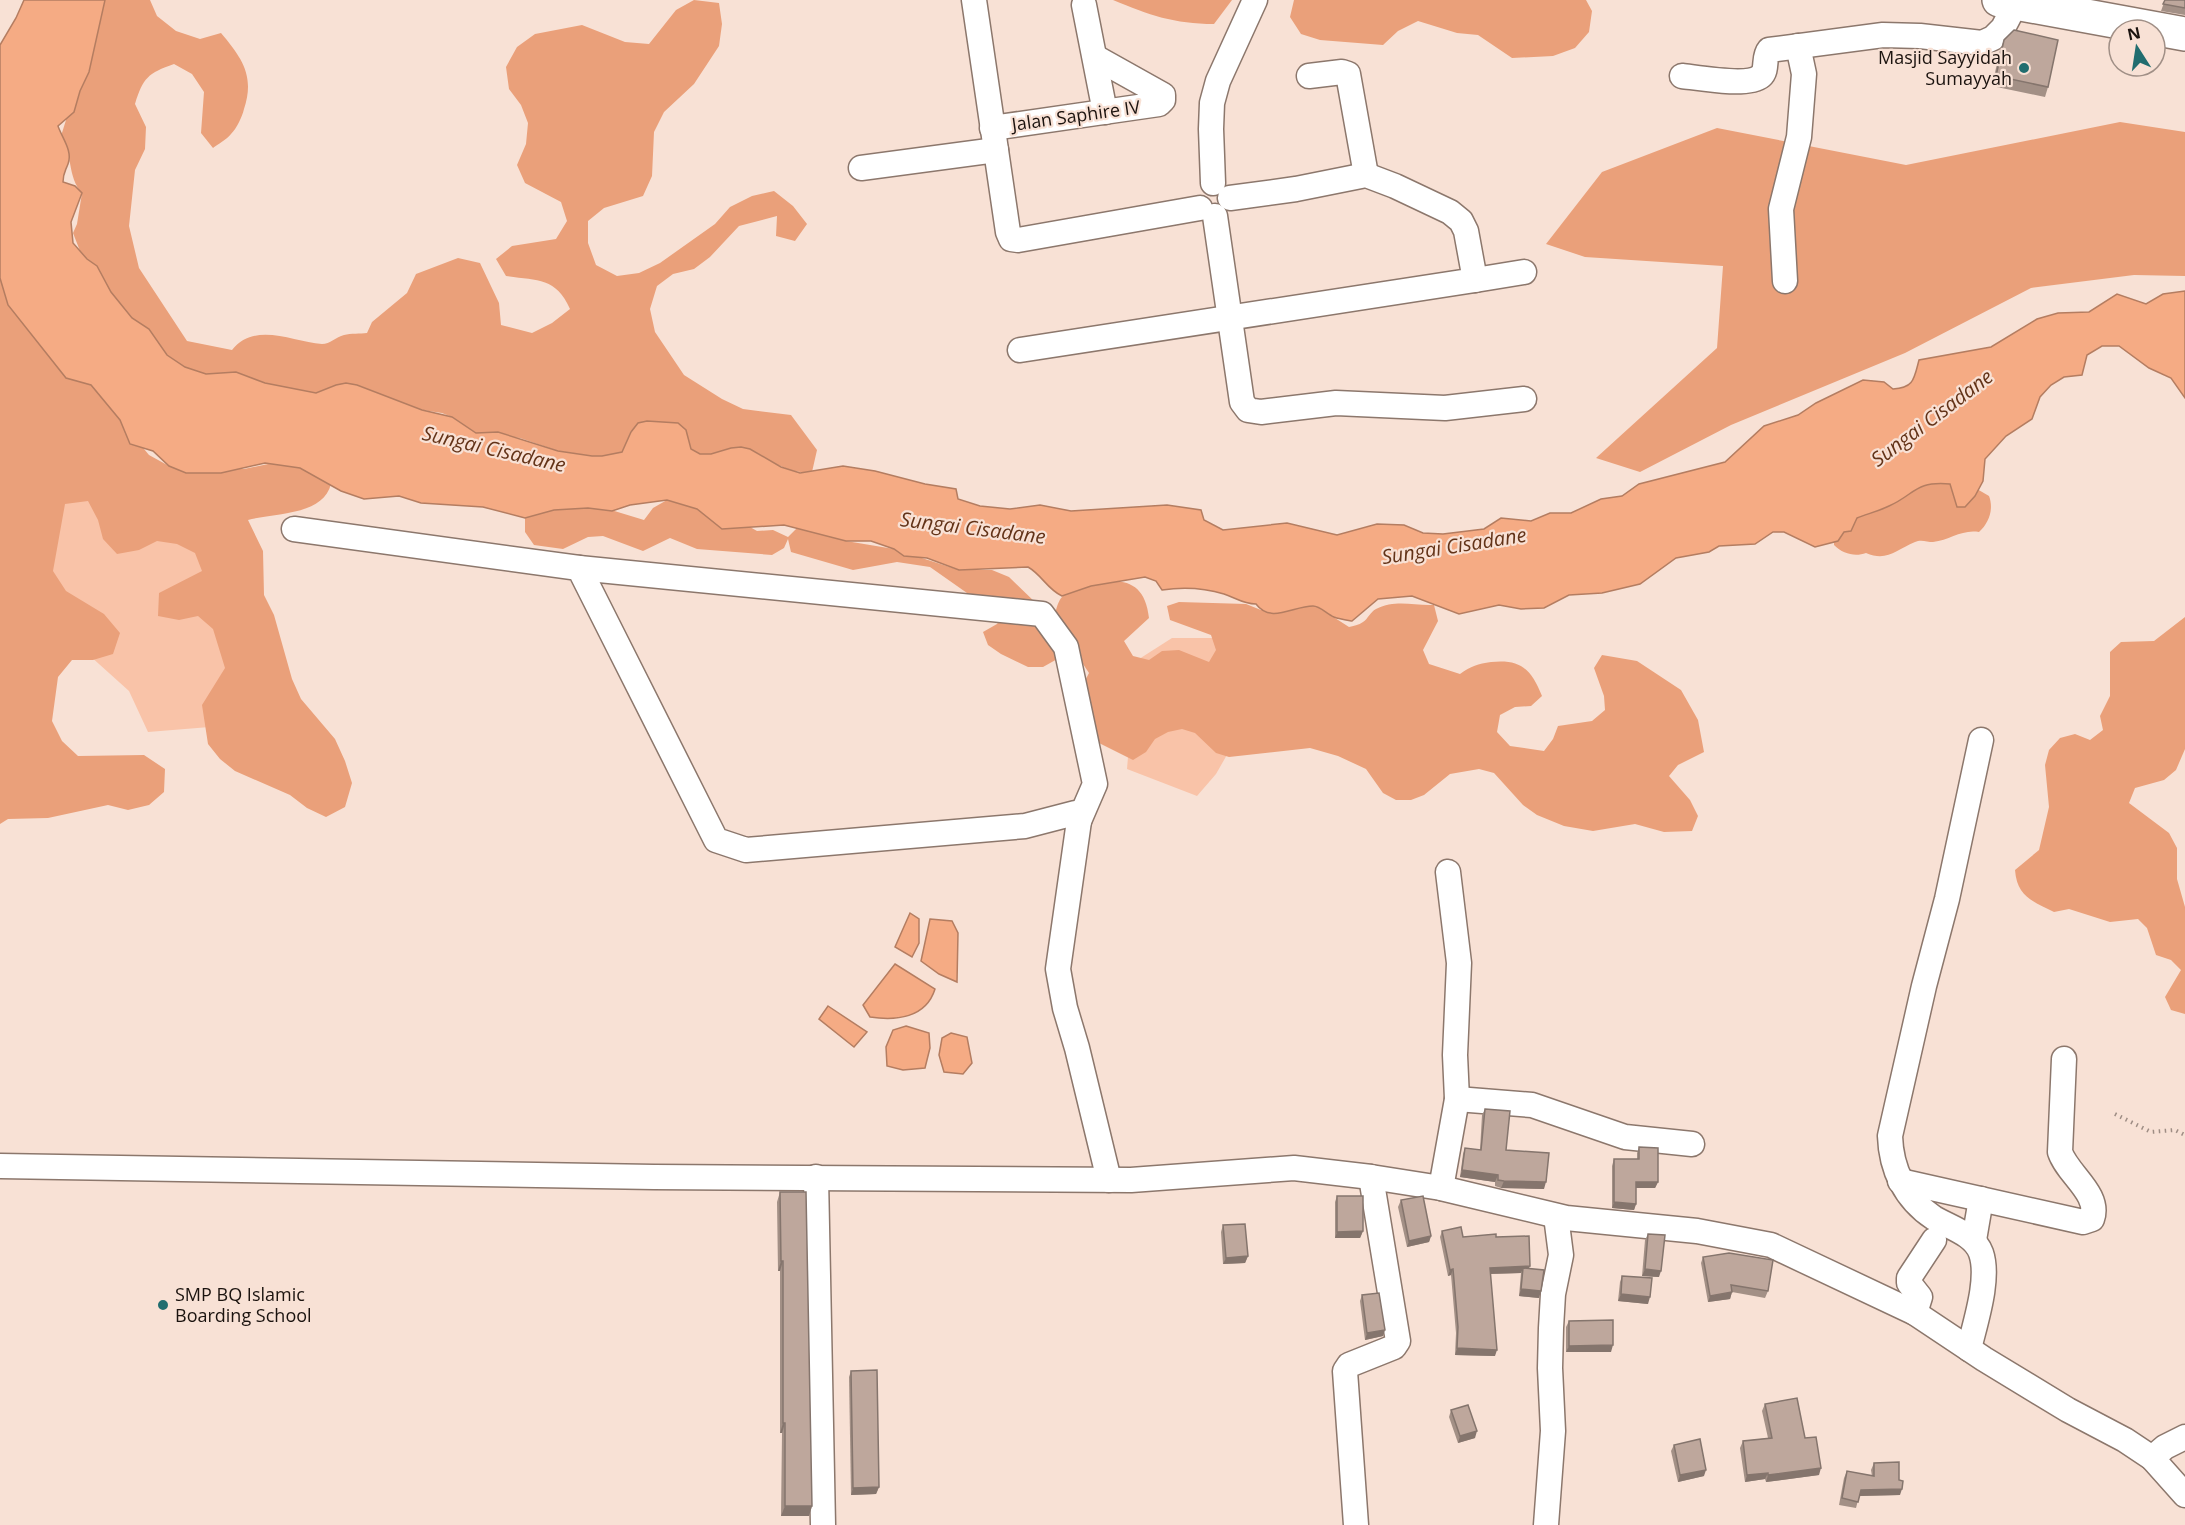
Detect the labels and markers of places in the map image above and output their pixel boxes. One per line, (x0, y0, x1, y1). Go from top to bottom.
place label: Masjid Sayyidah Sumayyah (1878, 45, 2012, 90)
marker: Masjid Sayyidah Sumayyah (2017, 61, 2031, 75)
place label: SMP BQ Islamic Boarding School (175, 1282, 312, 1327)
marker: SMP BQ Islamic Boarding School (156, 1298, 170, 1312)

